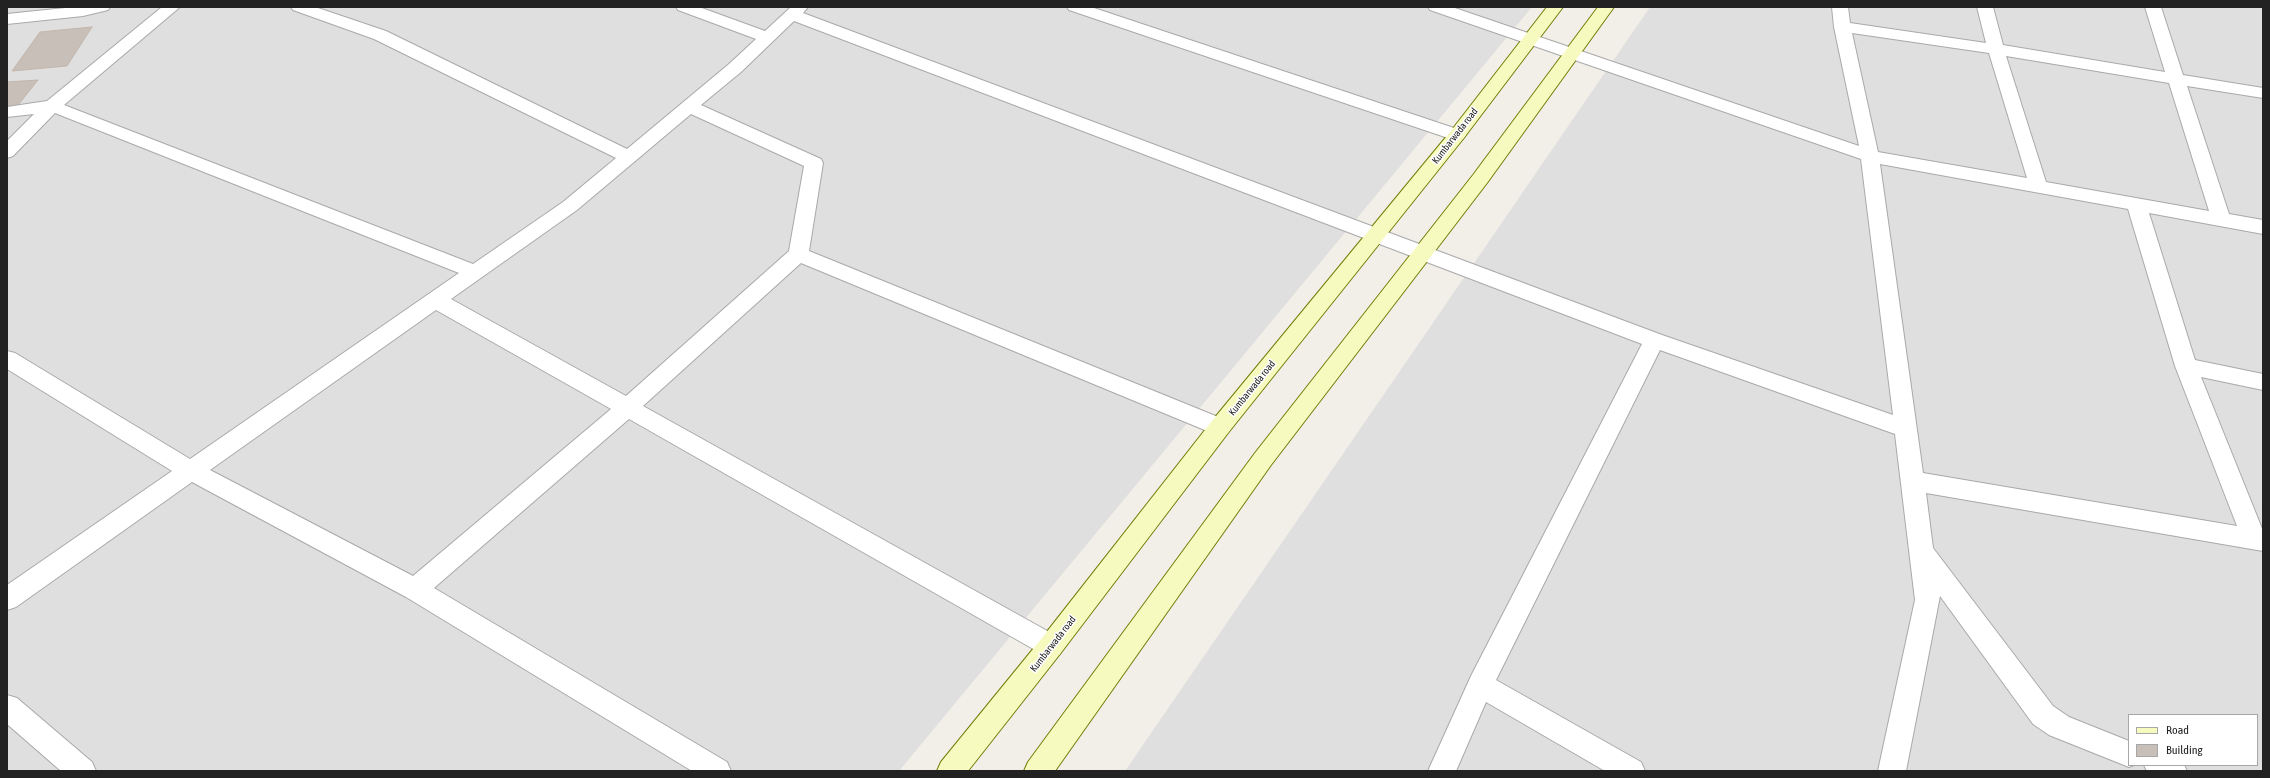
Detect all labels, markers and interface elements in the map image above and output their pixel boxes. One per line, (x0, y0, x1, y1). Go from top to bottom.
street label: Kumbarwada road (1429, 106, 1481, 166)
street label: Kumbarwada road (1226, 358, 1278, 418)
street label: Kumbarwada road (1027, 614, 1079, 674)
legend (2128, 714, 2258, 766)
text: Road (2166, 723, 2189, 737)
text: Building (2166, 743, 2203, 757)

